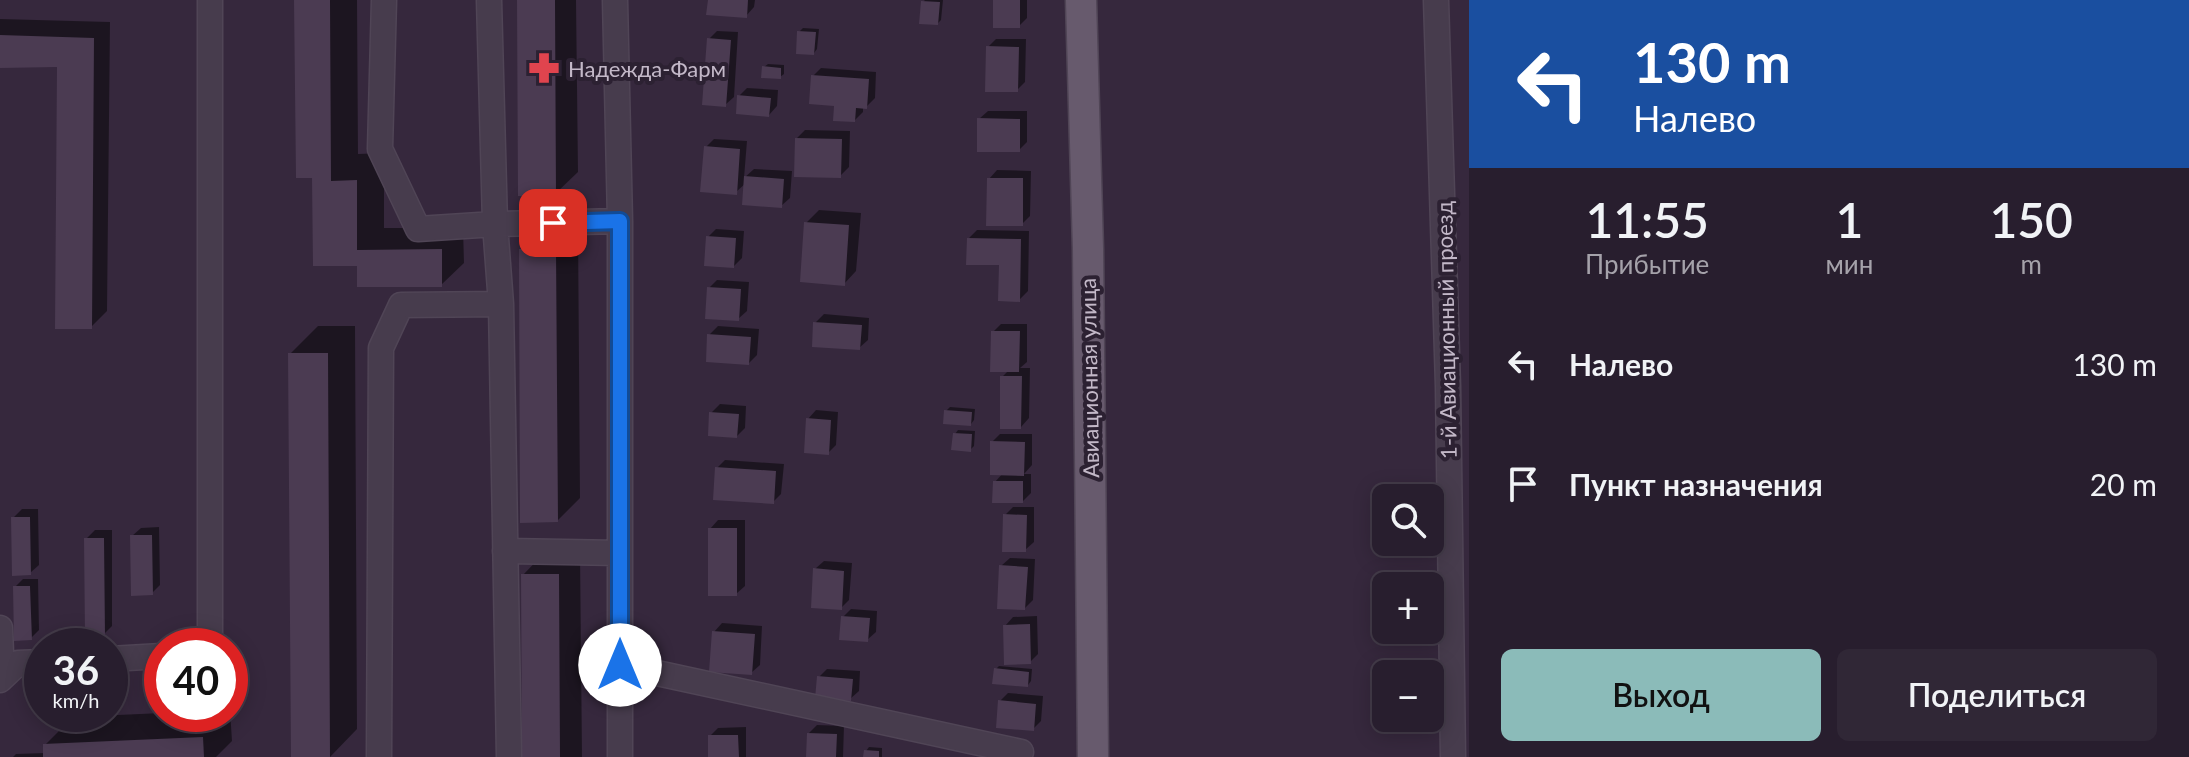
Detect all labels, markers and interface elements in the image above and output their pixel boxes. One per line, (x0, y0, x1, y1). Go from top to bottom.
text: 130 m (1633, 28, 1791, 95)
icon: left (1501, 32, 1605, 136)
pharmacy icon: Надежда-Фарм (527, 51, 561, 85)
place label: Надежда-Фарм (568, 55, 726, 82)
text: Налево (1633, 96, 1756, 140)
pin (519, 189, 587, 257)
text: 11:55 (1585, 191, 1709, 248)
text: 1 (1835, 191, 1863, 248)
text: 150 (1989, 191, 2073, 248)
street label: 1-й Авиационный проезд (1430, 200, 1462, 459)
icon: arrive (531, 201, 575, 245)
text: Прибытие (1585, 248, 1709, 280)
text: мин (1825, 248, 1873, 280)
text: m (2020, 248, 2042, 280)
street label: Авиационная улица (1074, 278, 1104, 478)
icon: left (1501, 342, 1545, 386)
text: Налево (1569, 346, 1673, 382)
text: 130 m (2072, 346, 2157, 382)
icon: arrive (1501, 462, 1545, 506)
text: Пункт назначения (1569, 466, 1823, 502)
text: 20 m (2090, 466, 2157, 502)
map controls (1372, 484, 1444, 732)
button: search (1372, 484, 1444, 556)
button: + (1372, 572, 1444, 644)
position arrow (578, 623, 662, 707)
speed limit sign: 40 (144, 628, 248, 732)
text: 36 (53, 646, 99, 694)
button: Выход (1501, 649, 1821, 741)
button: Поделиться (1837, 649, 2157, 741)
button: − (1372, 660, 1444, 732)
text: km/h (53, 688, 99, 712)

